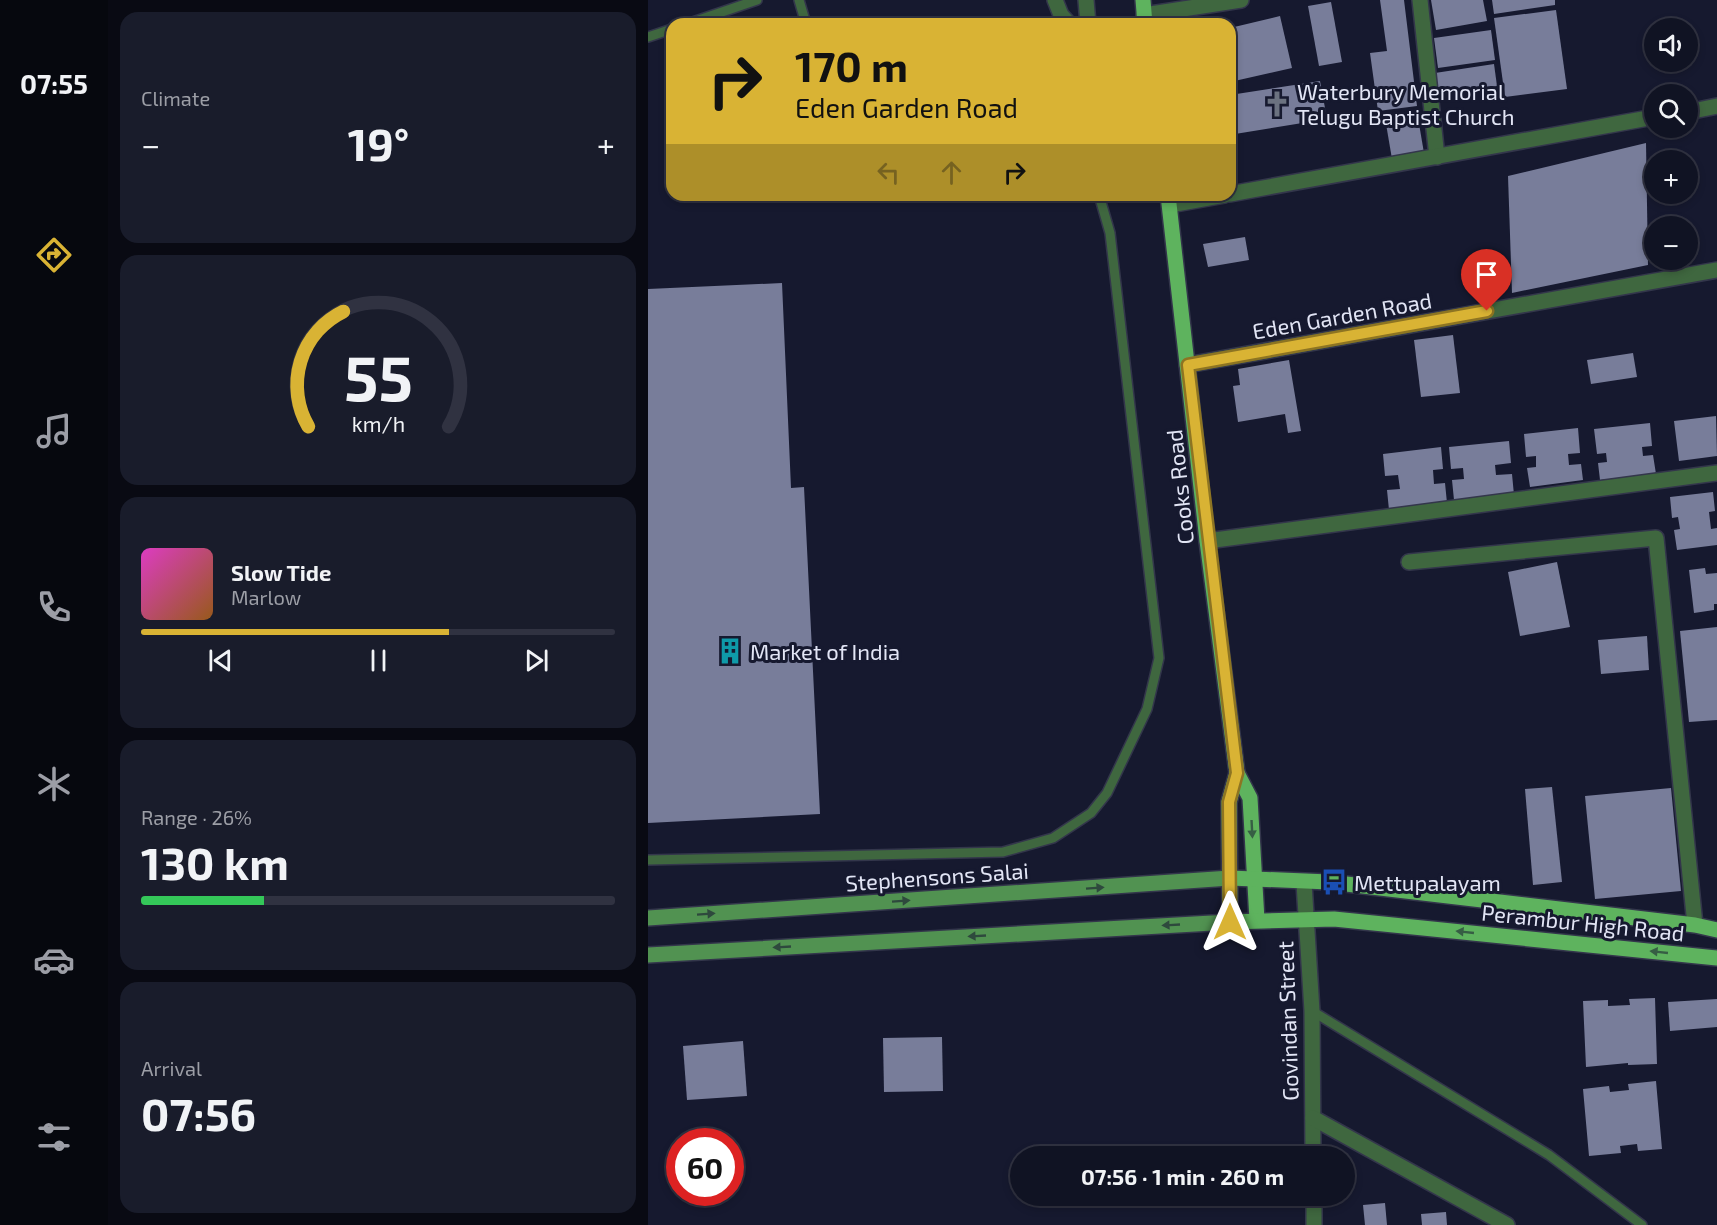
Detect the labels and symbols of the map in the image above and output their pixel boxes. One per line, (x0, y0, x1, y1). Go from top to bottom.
place label: Waterbury Memorial Telugu Baptist Church (1297, 78, 1515, 129)
church icon: Waterbury Memorial Telugu Baptist Church (1262, 89, 1292, 119)
pin (1461, 249, 1512, 311)
street label: Eden Garden Road (1250, 286, 1434, 344)
street label: Cooks Road (1160, 428, 1198, 546)
building icon: Market of India (715, 636, 745, 666)
place label: Market of India (750, 638, 900, 664)
one-way arrow (1247, 819, 1257, 838)
street label: Stephensons Salai (845, 857, 1029, 895)
bus stop icon: Mettupalayam (1319, 867, 1349, 897)
place label: Mettupalayam (1354, 869, 1501, 895)
one-way arrow (1086, 883, 1105, 892)
position arrow (1198, 890, 1262, 954)
one-way arrow (891, 896, 910, 906)
street label: Perambur High Road (1480, 898, 1686, 946)
one-way arrow (697, 909, 716, 919)
one-way arrow (1162, 920, 1181, 930)
one-way arrow (1455, 927, 1474, 937)
one-way arrow (967, 932, 986, 941)
street label: Govindan Street (1271, 941, 1303, 1101)
one-way arrow (772, 943, 791, 952)
one-way arrow (1649, 947, 1668, 957)
speed limit sign: 60 (666, 1128, 744, 1206)

